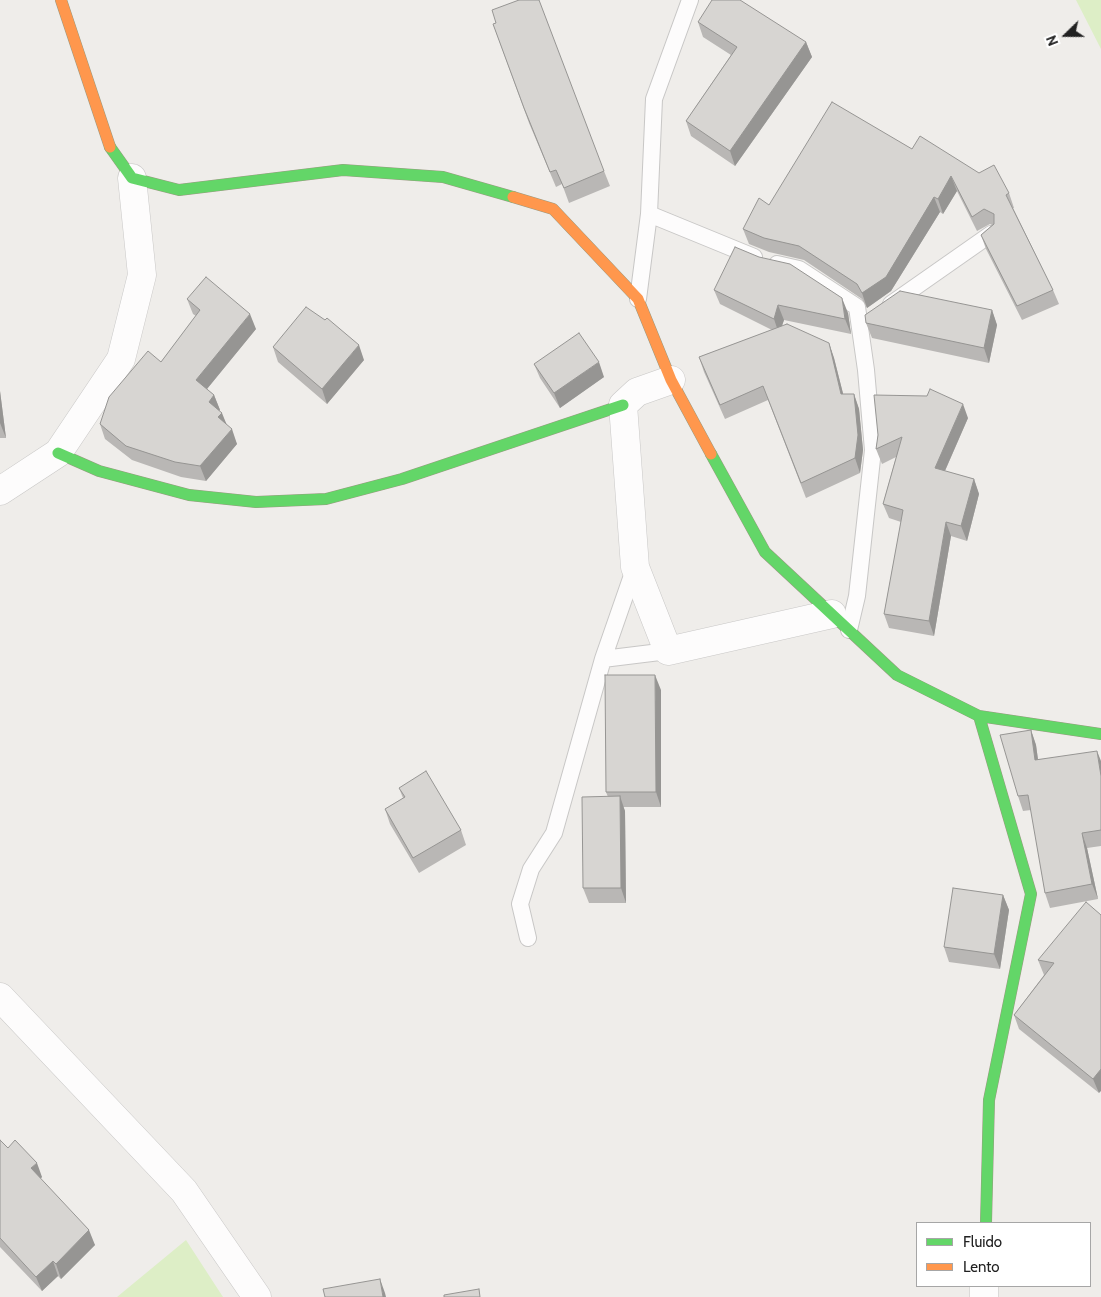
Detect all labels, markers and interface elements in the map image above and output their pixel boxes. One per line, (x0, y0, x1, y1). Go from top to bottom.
north arrow (1041, 10, 1091, 60)
text: N (1042, 33, 1062, 49)
legend (916, 1222, 1091, 1287)
text: Fluido (963, 1233, 1002, 1251)
text: Lento (963, 1258, 1000, 1276)

